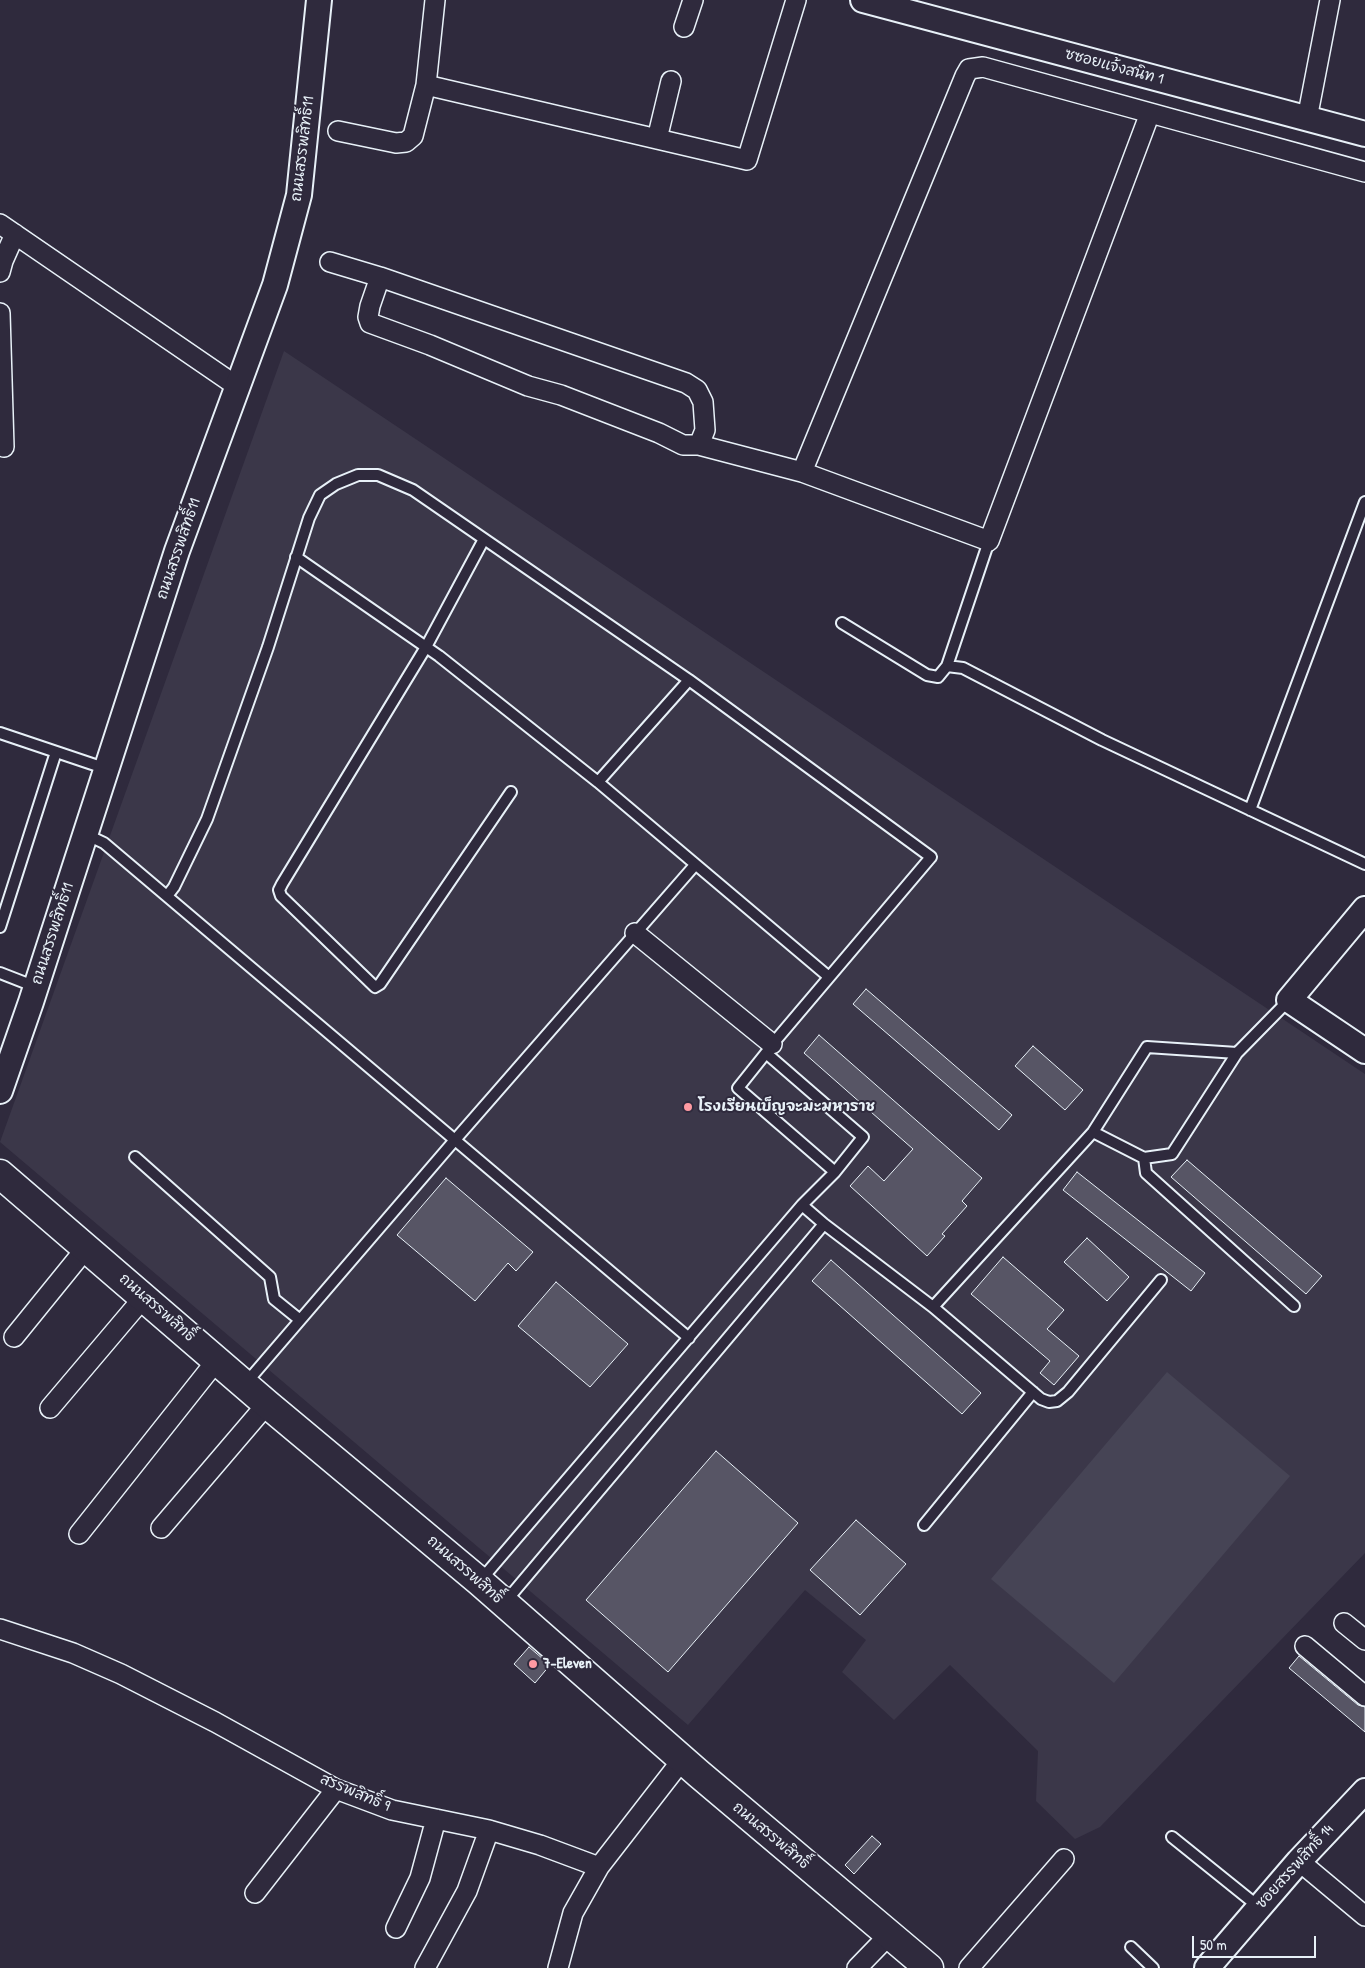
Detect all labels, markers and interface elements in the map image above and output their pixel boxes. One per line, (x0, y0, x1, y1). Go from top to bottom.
street label: ซซอยแจ้งสนิท 1 (1063, 45, 1165, 89)
street label: ถนนสรรพสิทธิ์11 (288, 95, 318, 203)
street label: ถนนสรรพสิทธิ์11 (153, 496, 205, 602)
street label: ถนนสรรพสิทธิ์11 (28, 881, 78, 987)
place label: โรงเรียนเบ็ญจะมะมหาราช (698, 1098, 875, 1116)
marker: โรงเรียนเบ็ญจะมะมหาราช (682, 1101, 694, 1113)
street label: ถนนสรรพสิทธิ์ (115, 1270, 199, 1346)
street label: ถนนสรรพสิทธิ์ (423, 1532, 507, 1608)
place label: 7-Eleven (543, 1655, 592, 1673)
marker: 7-Eleven (527, 1658, 539, 1670)
street label: สรรพสิทธิ์ 9 (317, 1770, 393, 1816)
street label: ถนนสรรพสิทธิ์ (729, 1799, 813, 1873)
street label: ซอยสรรพสิทธิ์ 14 (1252, 1821, 1338, 1913)
scale bar (1195, 1926, 1319, 1958)
text: 50 m (1200, 1934, 1227, 1955)

